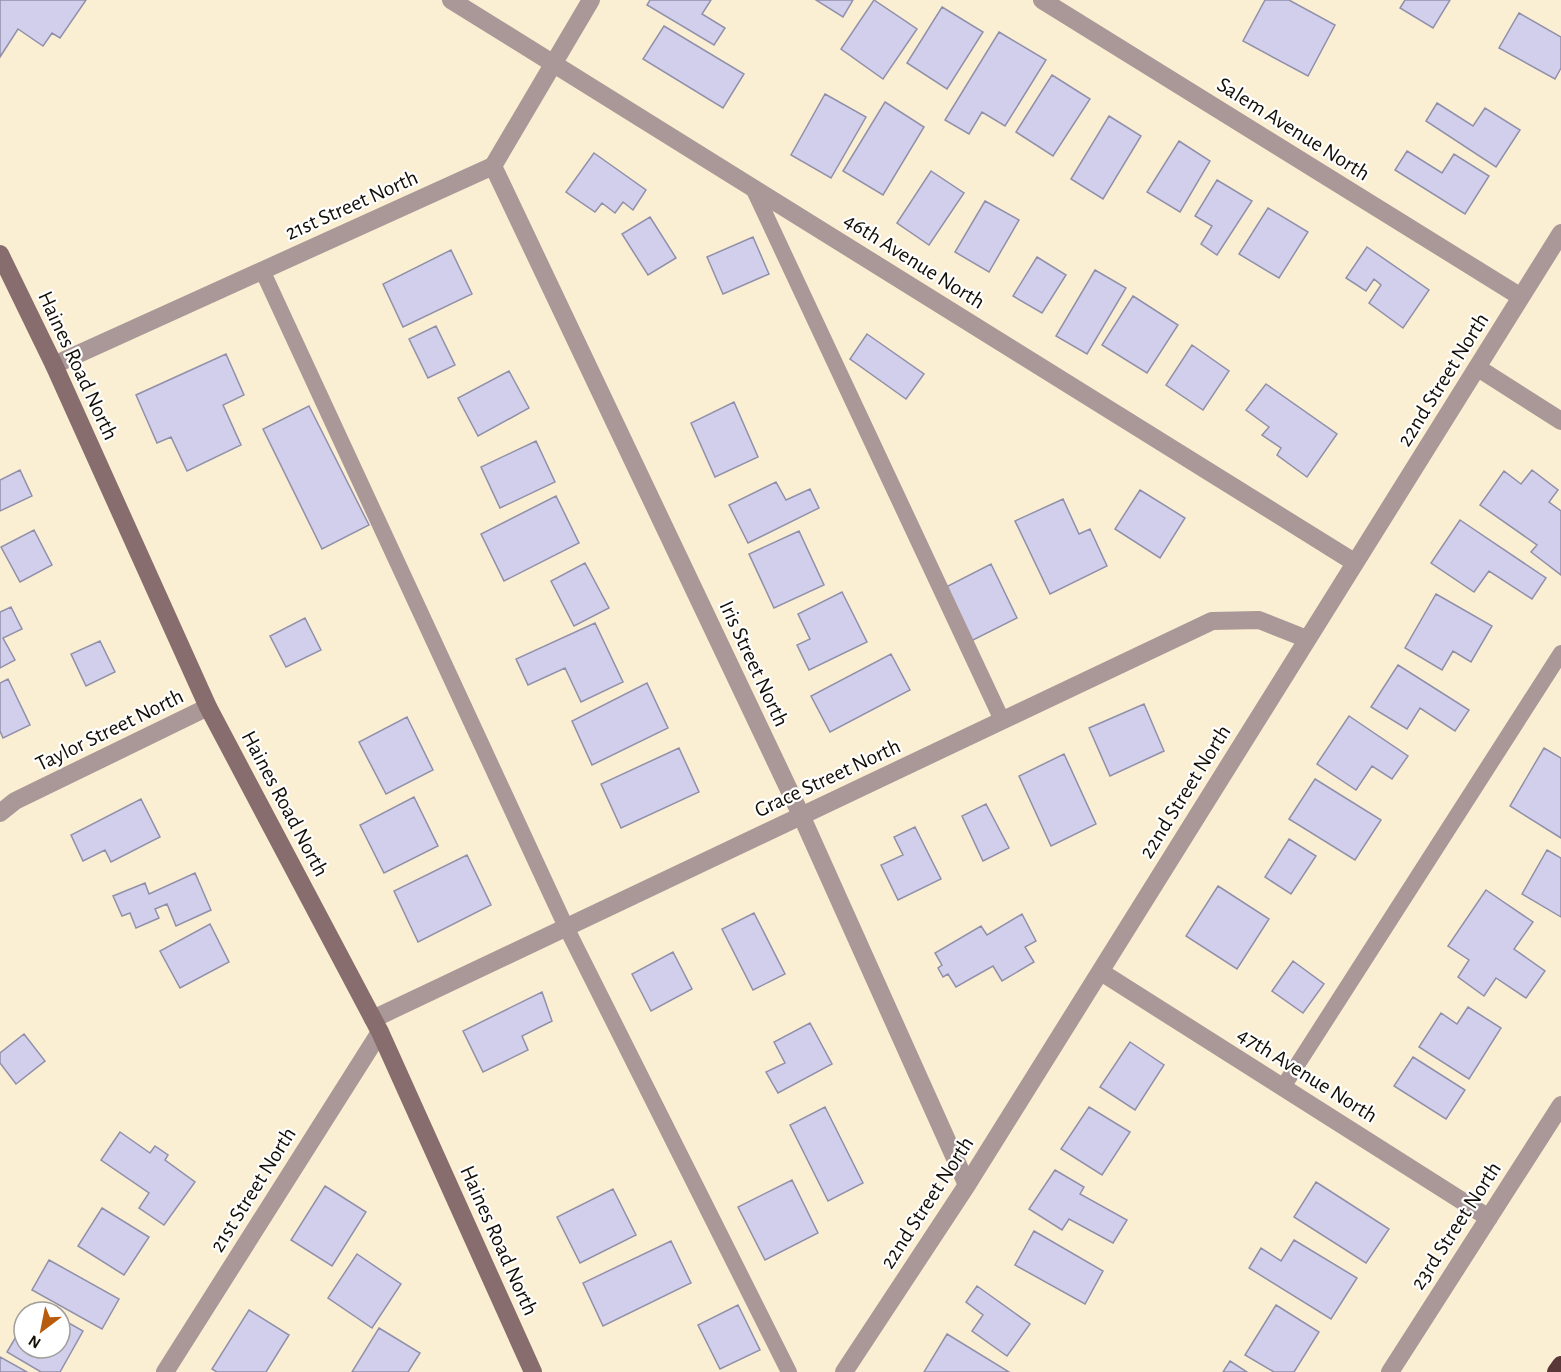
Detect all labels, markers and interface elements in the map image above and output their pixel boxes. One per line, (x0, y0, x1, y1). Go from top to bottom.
street label: Salem Avenue North (1213, 73, 1374, 185)
street label: 21st Street North (282, 166, 421, 244)
street label: 46th Avenue North (840, 209, 989, 313)
street label: Haines Road North (34, 288, 122, 443)
street label: 22nd Street North (1393, 309, 1493, 450)
street label: Iris Street North (715, 597, 793, 730)
street label: Taylor Street North (32, 685, 187, 775)
street label: 22nd Street North (1135, 721, 1235, 862)
street label: Haines Road North (237, 727, 333, 880)
street label: Grace Street North (751, 735, 904, 821)
street label: 47th Avenue North (1234, 1023, 1381, 1127)
street label: 21st Street North (206, 1123, 300, 1256)
street label: 22nd Street North (876, 1133, 978, 1273)
street label: 23rd Street North (1406, 1158, 1505, 1293)
street label: Haines Road North (456, 1162, 542, 1319)
north arrow (12, 1300, 72, 1360)
text: N (26, 1332, 44, 1352)

